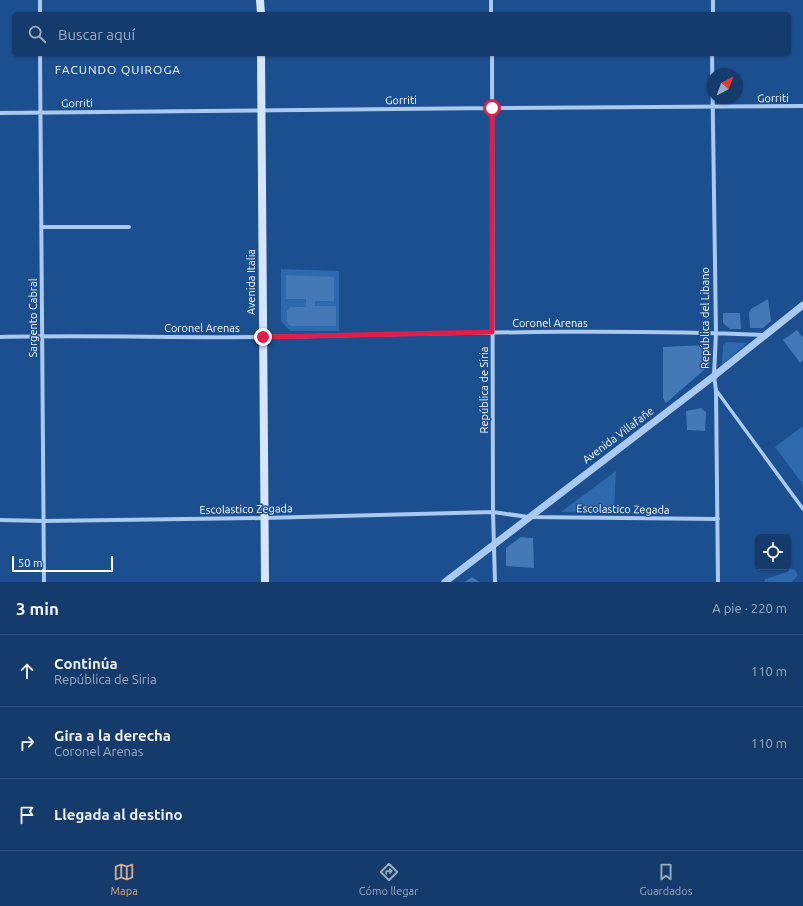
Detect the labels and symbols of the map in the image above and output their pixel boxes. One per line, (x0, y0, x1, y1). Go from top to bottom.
district label: FACUNDO QUIROGA (55, 63, 181, 76)
north arrow (707, 68, 743, 104)
street label: Gorriti (757, 92, 789, 104)
street label: Gorriti (385, 94, 417, 106)
street label: Gorriti (61, 97, 93, 109)
route start (483, 99, 501, 117)
street label: Avenida Italia (245, 249, 257, 315)
street label: República del Libano (699, 267, 711, 369)
street label: Sargento Cabral (27, 278, 39, 358)
street label: Coronel Arenas (512, 317, 588, 329)
street label: Coronel Arenas (164, 322, 240, 334)
route end (254, 328, 272, 346)
street label: República de Siria (478, 347, 490, 433)
street label: Avenida Villafañe (580, 404, 656, 466)
street label: Escolastico Zegada (199, 502, 293, 516)
street label: Escolastico Zegada (576, 502, 670, 516)
scale bar (12, 554, 113, 573)

